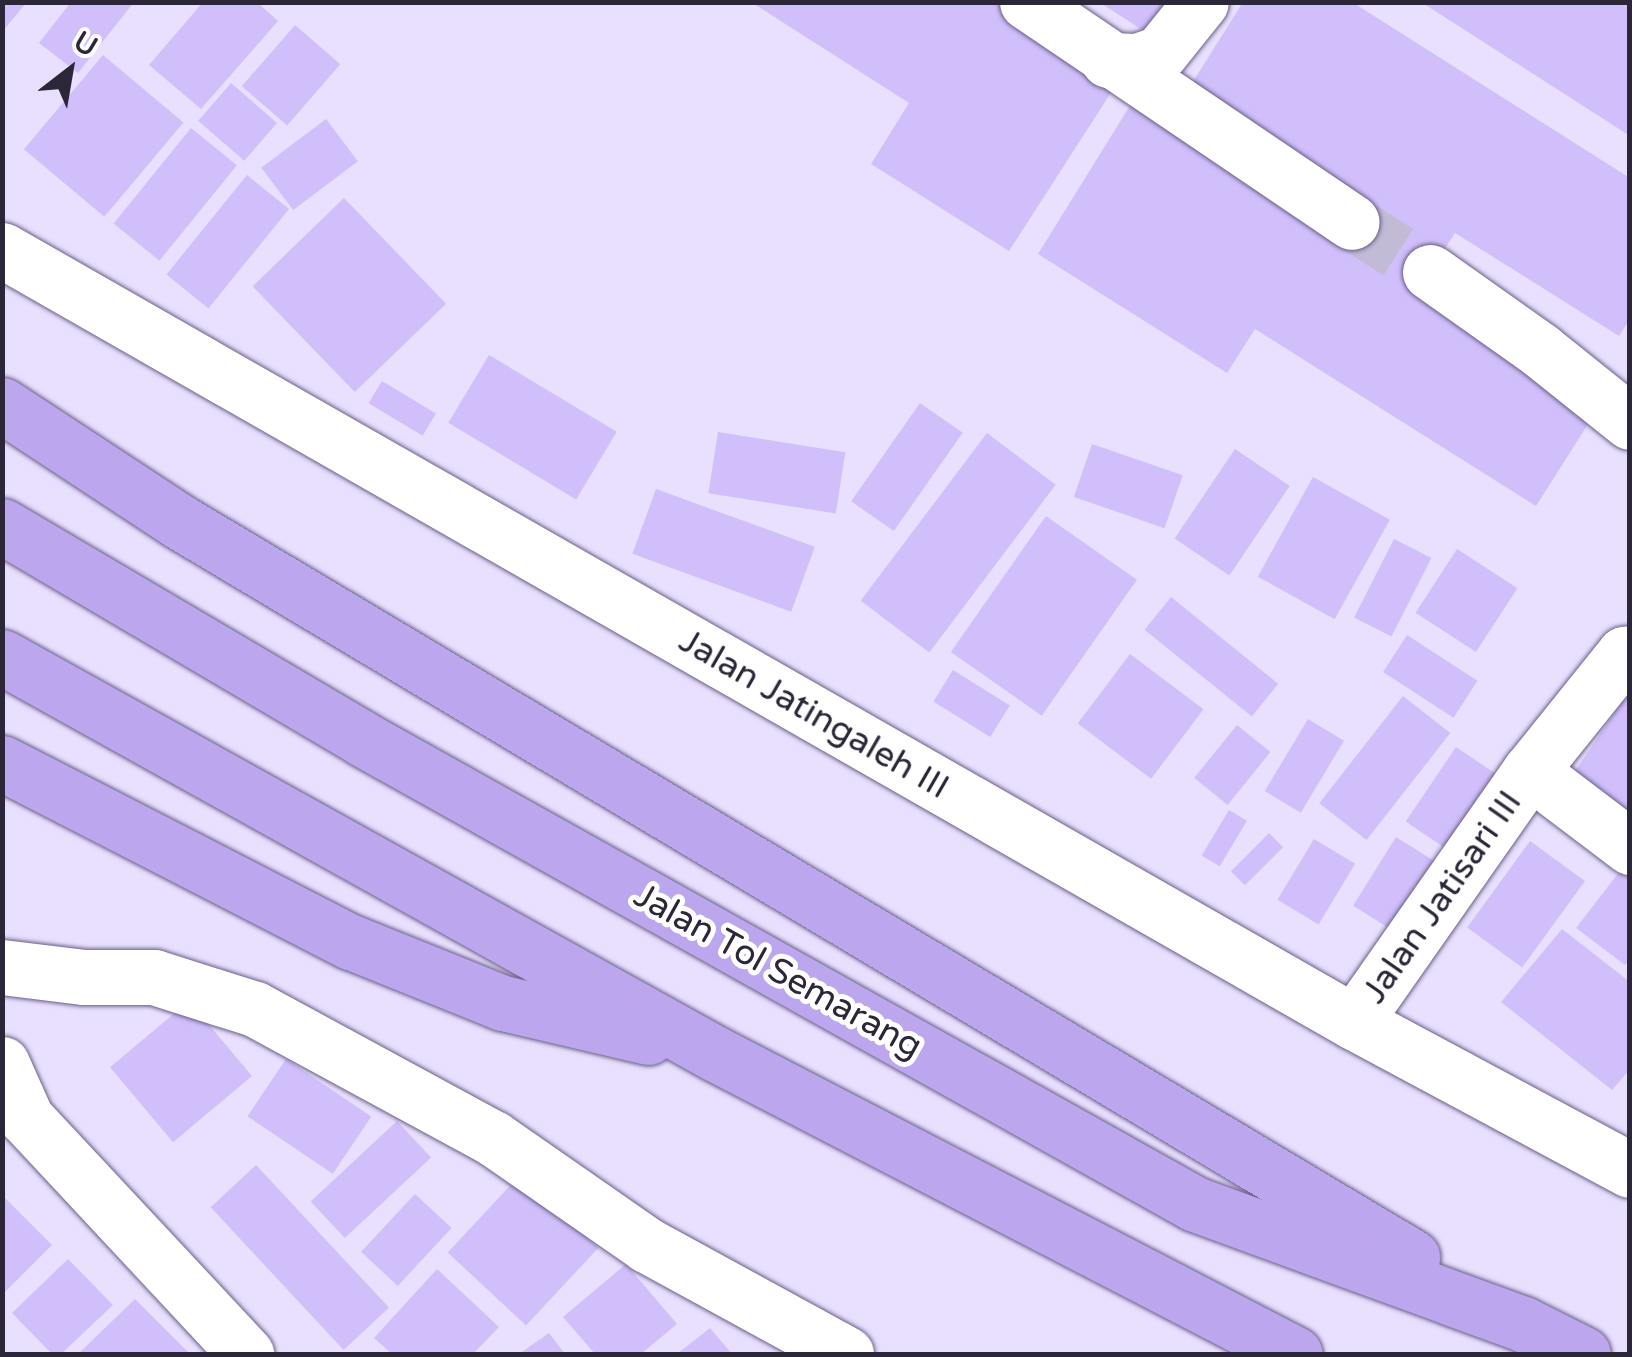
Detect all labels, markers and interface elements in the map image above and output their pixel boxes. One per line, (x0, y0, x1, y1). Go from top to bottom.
north arrow (20, 20, 120, 120)
text: U (68, 24, 103, 64)
street label: Jalan Jatingaleh III (672, 620, 956, 808)
street label: Jalan Jatisari III (1353, 783, 1531, 1011)
street label: Jalan Tol Semarang (627, 874, 929, 1068)

